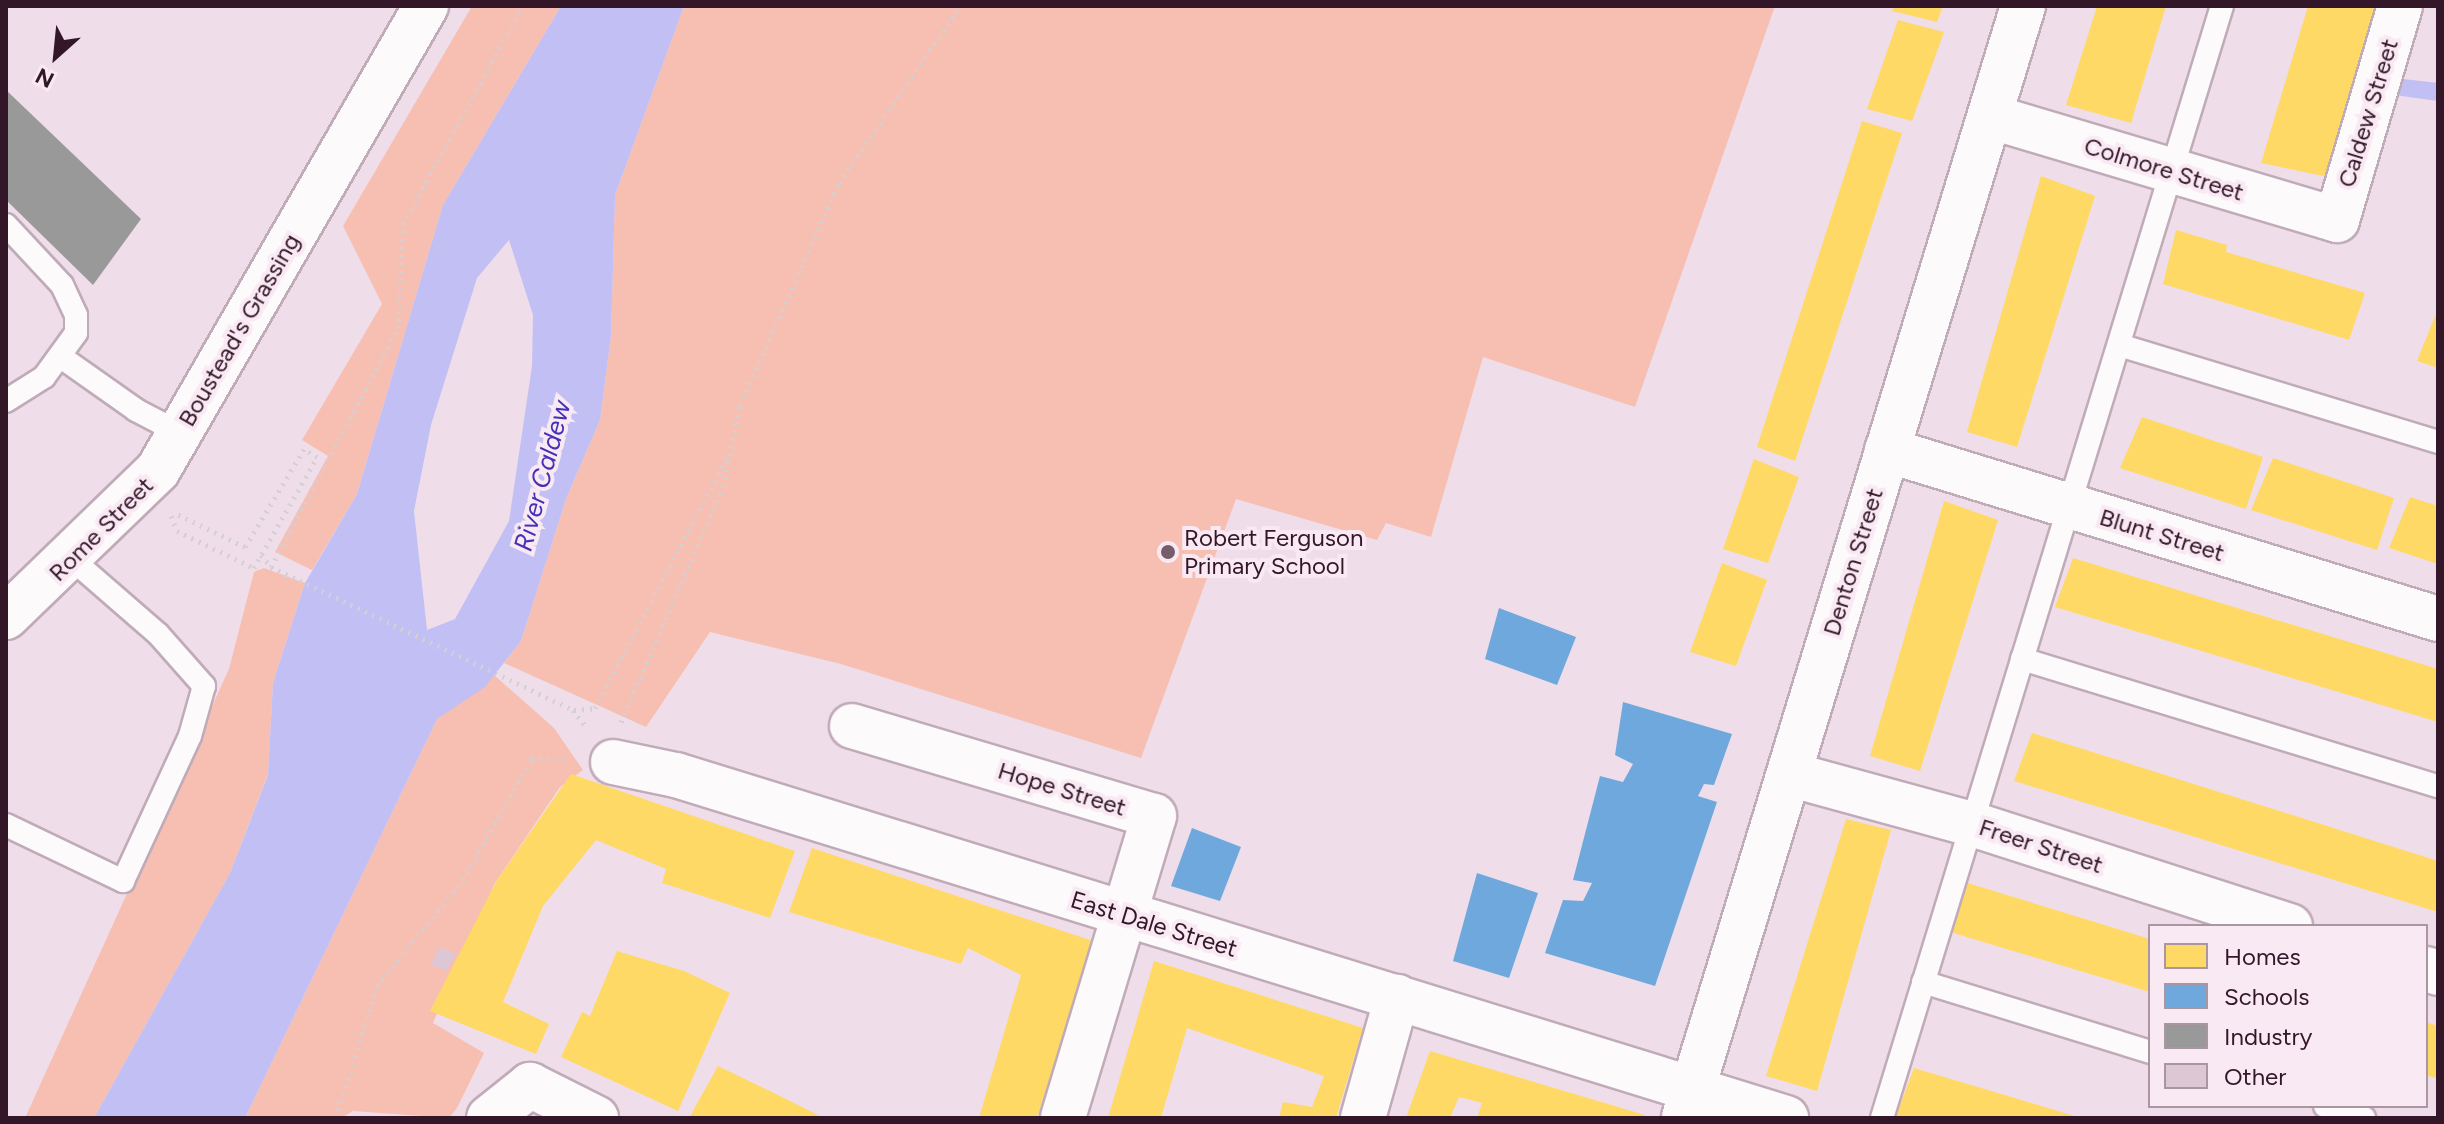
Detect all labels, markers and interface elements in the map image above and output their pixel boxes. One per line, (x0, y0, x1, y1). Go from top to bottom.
north arrow (16, 16, 96, 96)
street label: Caldew Street (2332, 35, 2404, 191)
text: N (31, 62, 59, 94)
street label: Colmore Street (2081, 131, 2247, 207)
street label: Boustead's Grassing (172, 229, 306, 431)
water label: River Caldew (508, 397, 578, 555)
street label: Rome Street (43, 471, 159, 587)
street label: Denton Street (1817, 485, 1889, 639)
street label: Blunt Street (2096, 502, 2228, 568)
place label: Robert Ferguson Primary School (1184, 524, 1363, 580)
marker: Robert Ferguson Primary School (1159, 543, 1177, 561)
street label: Hope Street (995, 756, 1129, 822)
street label: Freer Street (1976, 812, 2106, 880)
street label: East Dale Street (1067, 885, 1241, 963)
legend (2148, 924, 2428, 1108)
text: Homes (2224, 942, 2301, 971)
text: Schools (2224, 982, 2309, 1011)
text: Industry (2224, 1022, 2312, 1051)
text: Other (2224, 1062, 2286, 1091)

